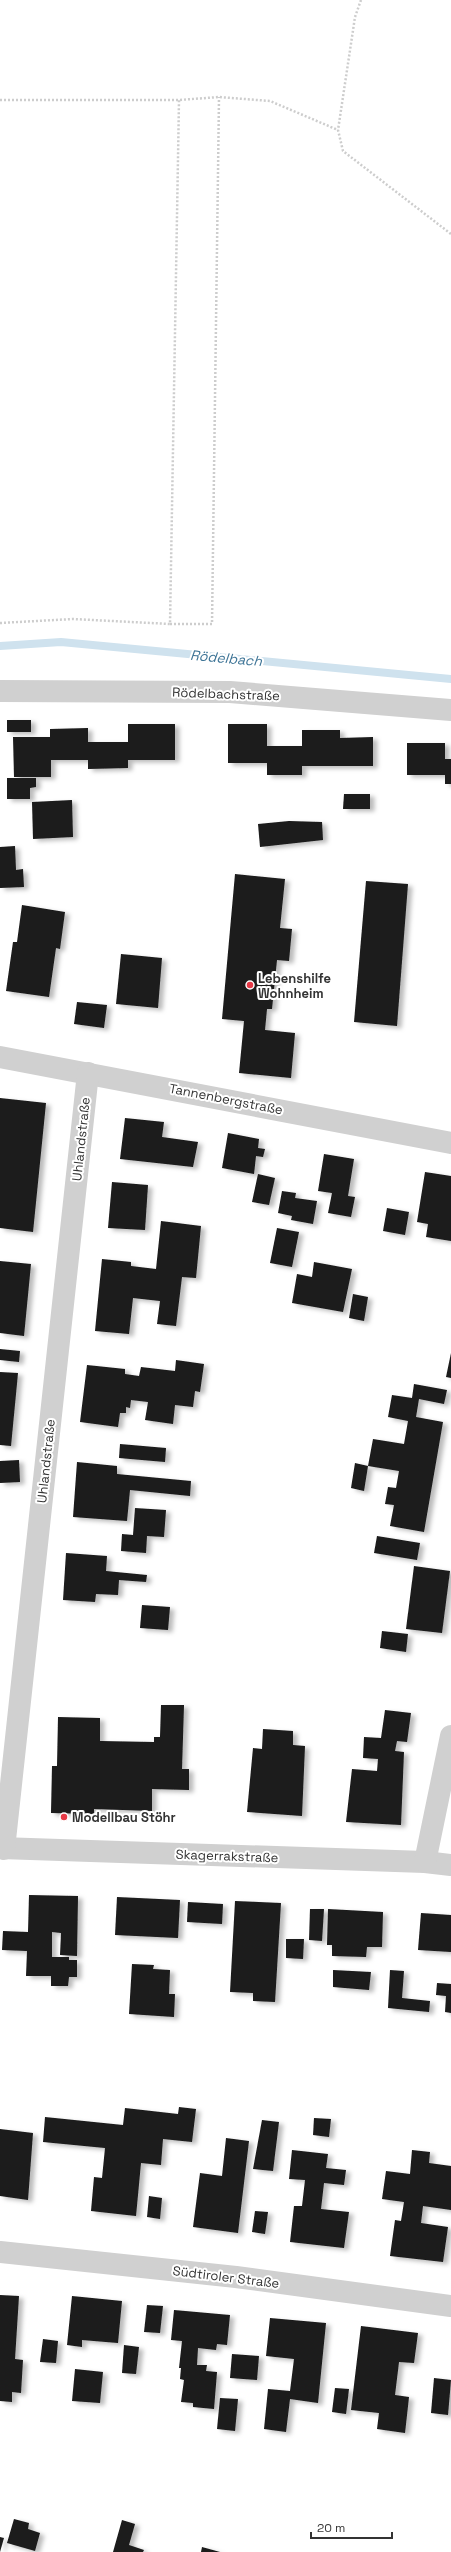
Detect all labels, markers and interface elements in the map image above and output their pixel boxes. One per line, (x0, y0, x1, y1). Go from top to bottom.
water label: Rödelbach (189, 646, 263, 670)
street label: Rödelbachstraße (172, 684, 280, 704)
place label: Lebenshilfe Wohnheim (258, 970, 331, 1002)
marker: Lebenshilfe Wohnheim (245, 980, 255, 990)
street label: Tannenbergstraße (168, 1080, 284, 1118)
street label: Uhlandstraße (68, 1096, 94, 1182)
street label: Uhlandstraße (33, 1418, 59, 1504)
place label: Modellbau Stöhr (72, 1809, 176, 1826)
marker: Modellbau Stöhr (59, 1812, 69, 1822)
street label: Skagerrakstraße (175, 1846, 279, 1866)
street label: Südtiroler Straße (172, 2262, 280, 2292)
scale bar (311, 2514, 392, 2540)
text: 20 m (317, 2520, 345, 2536)

